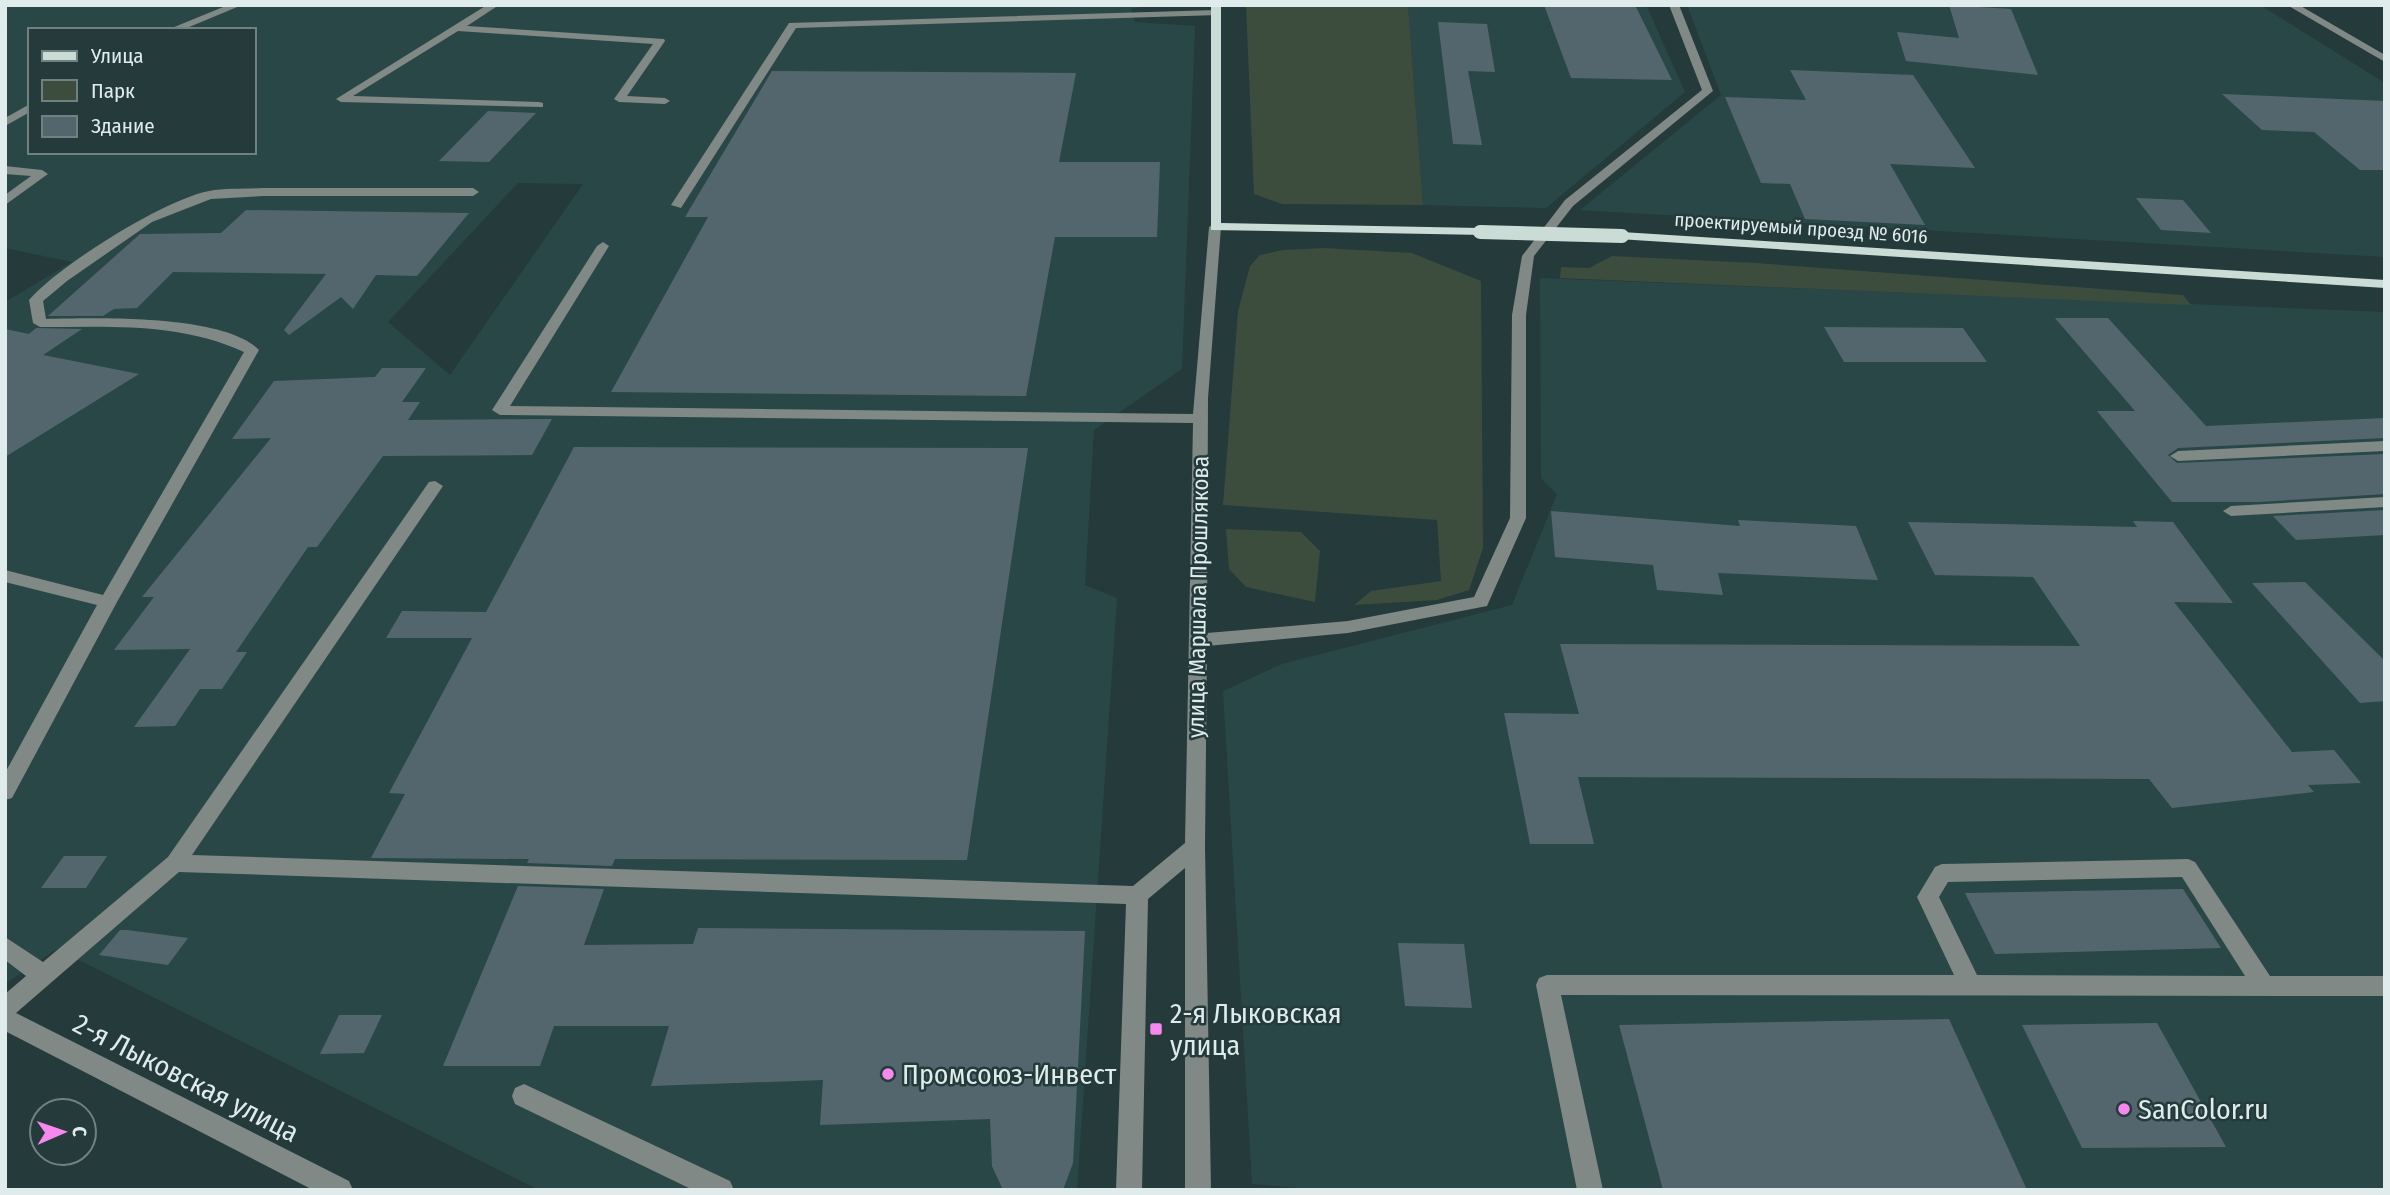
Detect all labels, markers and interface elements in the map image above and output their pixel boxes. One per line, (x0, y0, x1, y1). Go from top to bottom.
legend (28, 28, 256, 154)
text: Улица (90, 43, 144, 69)
text: Парк (91, 78, 135, 104)
text: Здание (91, 113, 155, 139)
street label: проектируемый проезд № 6016 (1674, 208, 1928, 248)
street label: улица Маршала Прошлякова (1182, 456, 1214, 738)
place label: 2-я Лыковская улица (1170, 997, 1342, 1062)
street label: 2-я Лыковская улица (68, 1007, 304, 1149)
marker: 2-я Лыковская улица (1148, 1021, 1164, 1037)
place label: Промсоюз-Инвест (902, 1058, 1117, 1091)
marker: Промсоюз-Инвест (880, 1066, 896, 1082)
place label: SanColor.ru (2138, 1093, 2269, 1126)
north arrow (28, 1097, 98, 1167)
marker: SanColor.ru (2116, 1101, 2132, 1117)
text: С (68, 1126, 91, 1137)

